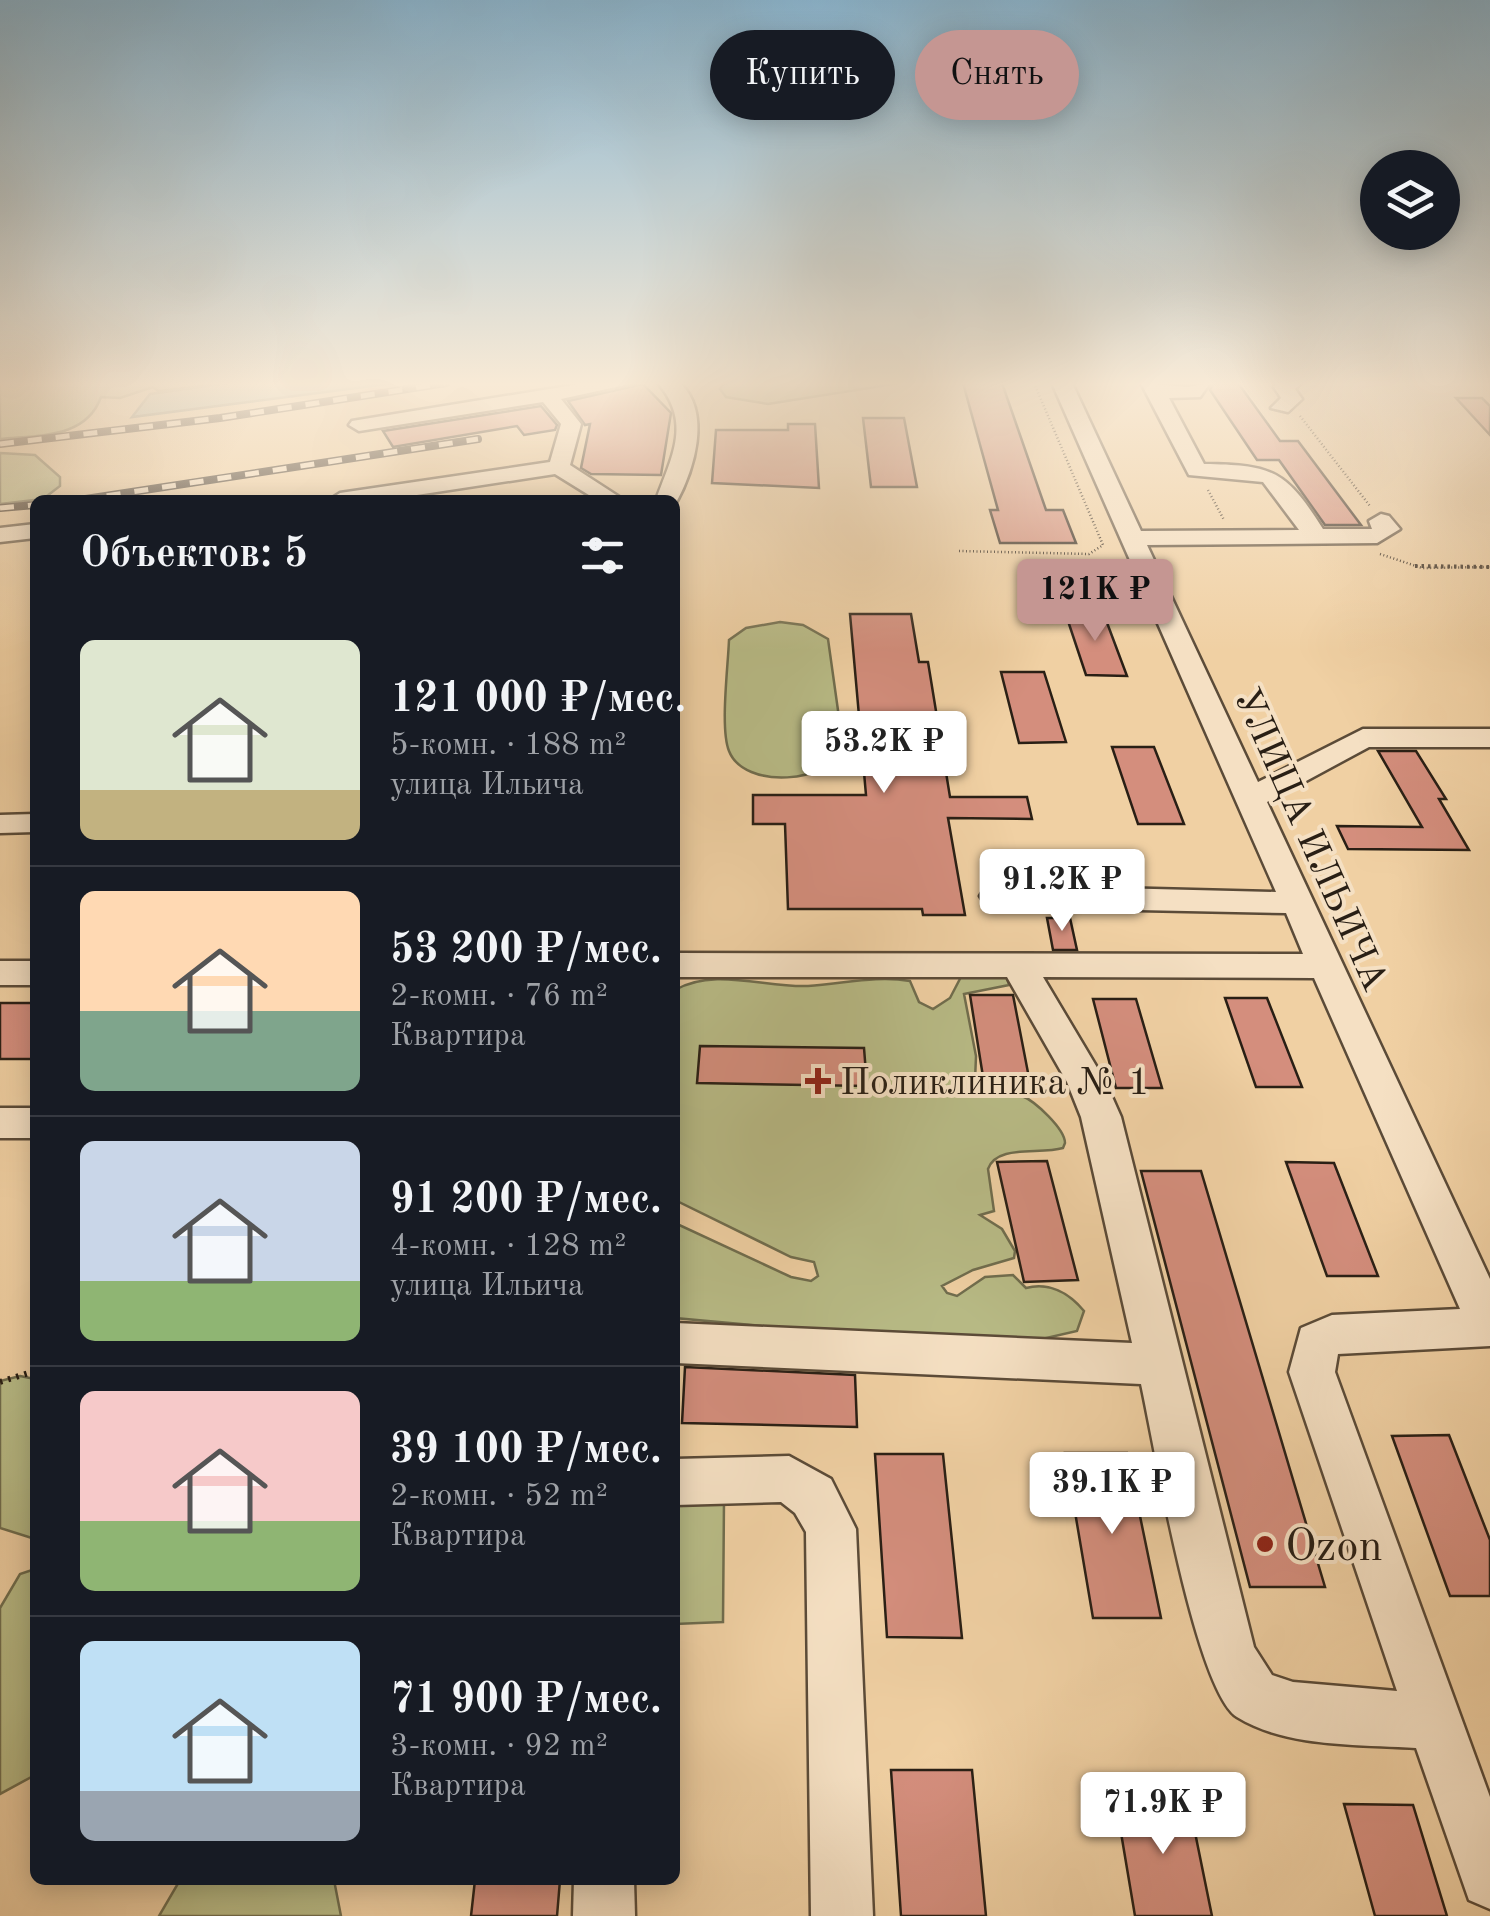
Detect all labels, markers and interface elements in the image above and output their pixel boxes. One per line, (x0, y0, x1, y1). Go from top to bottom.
chip: Купить (710, 30, 895, 120)
chip: Снять (915, 30, 1079, 120)
map controls (1360, 150, 1460, 250)
button: layers (1360, 150, 1460, 250)
icon: filters (575, 528, 630, 583)
text: Объектов: 5 (80, 534, 308, 576)
pin: 121K ₽ (1014, 559, 1176, 644)
text: 121K ₽ (1039, 575, 1151, 607)
text: 121 000 ₽/мес. (390, 679, 686, 721)
icon: home (160, 680, 280, 800)
street label: УЛИЦА ИЛЬИЧА (1225, 683, 1393, 997)
pin: 53.2K ₽ (792, 711, 976, 796)
text: 53.2K ₽ (824, 727, 944, 759)
text: 5-комн. · 188 m² (390, 730, 626, 762)
text: улица Ильича (390, 770, 584, 802)
pin: 91.2K ₽ (970, 849, 1154, 934)
text: 91.2K ₽ (1002, 865, 1122, 897)
text: 53 200 ₽/мес. (390, 930, 662, 972)
icon: home (160, 931, 280, 1051)
text: 2-комн. · 76 m² (390, 981, 608, 1013)
text: Квартира (390, 1021, 526, 1053)
place label: Поликлиника № 1 (840, 1065, 1150, 1103)
marker: Поликлиника № 1 (805, 1068, 831, 1094)
text: 91 200 ₽/мес. (390, 1180, 662, 1222)
icon: home (160, 1181, 280, 1301)
text: 4-комн. · 128 m² (390, 1231, 626, 1263)
text: улица Ильича (390, 1271, 584, 1303)
text: 39 100 ₽/мес. (390, 1430, 662, 1472)
icon: home (160, 1431, 280, 1551)
pin: 39.1K ₽ (1020, 1452, 1204, 1537)
text: 39.1K ₽ (1052, 1468, 1172, 1500)
text: 2-комн. · 52 m² (390, 1481, 608, 1513)
text: Квартира (390, 1521, 526, 1553)
place label: Ozon (1285, 1526, 1383, 1571)
marker: Ozon (1254, 1533, 1276, 1555)
text: 71 900 ₽/мес. (390, 1680, 662, 1722)
icon: home (160, 1681, 280, 1801)
text: 3-комн. · 92 m² (390, 1731, 608, 1763)
text: Квартира (390, 1771, 526, 1803)
pin: 71.9K ₽ (1071, 1772, 1255, 1857)
text: 71.9K ₽ (1103, 1788, 1223, 1820)

